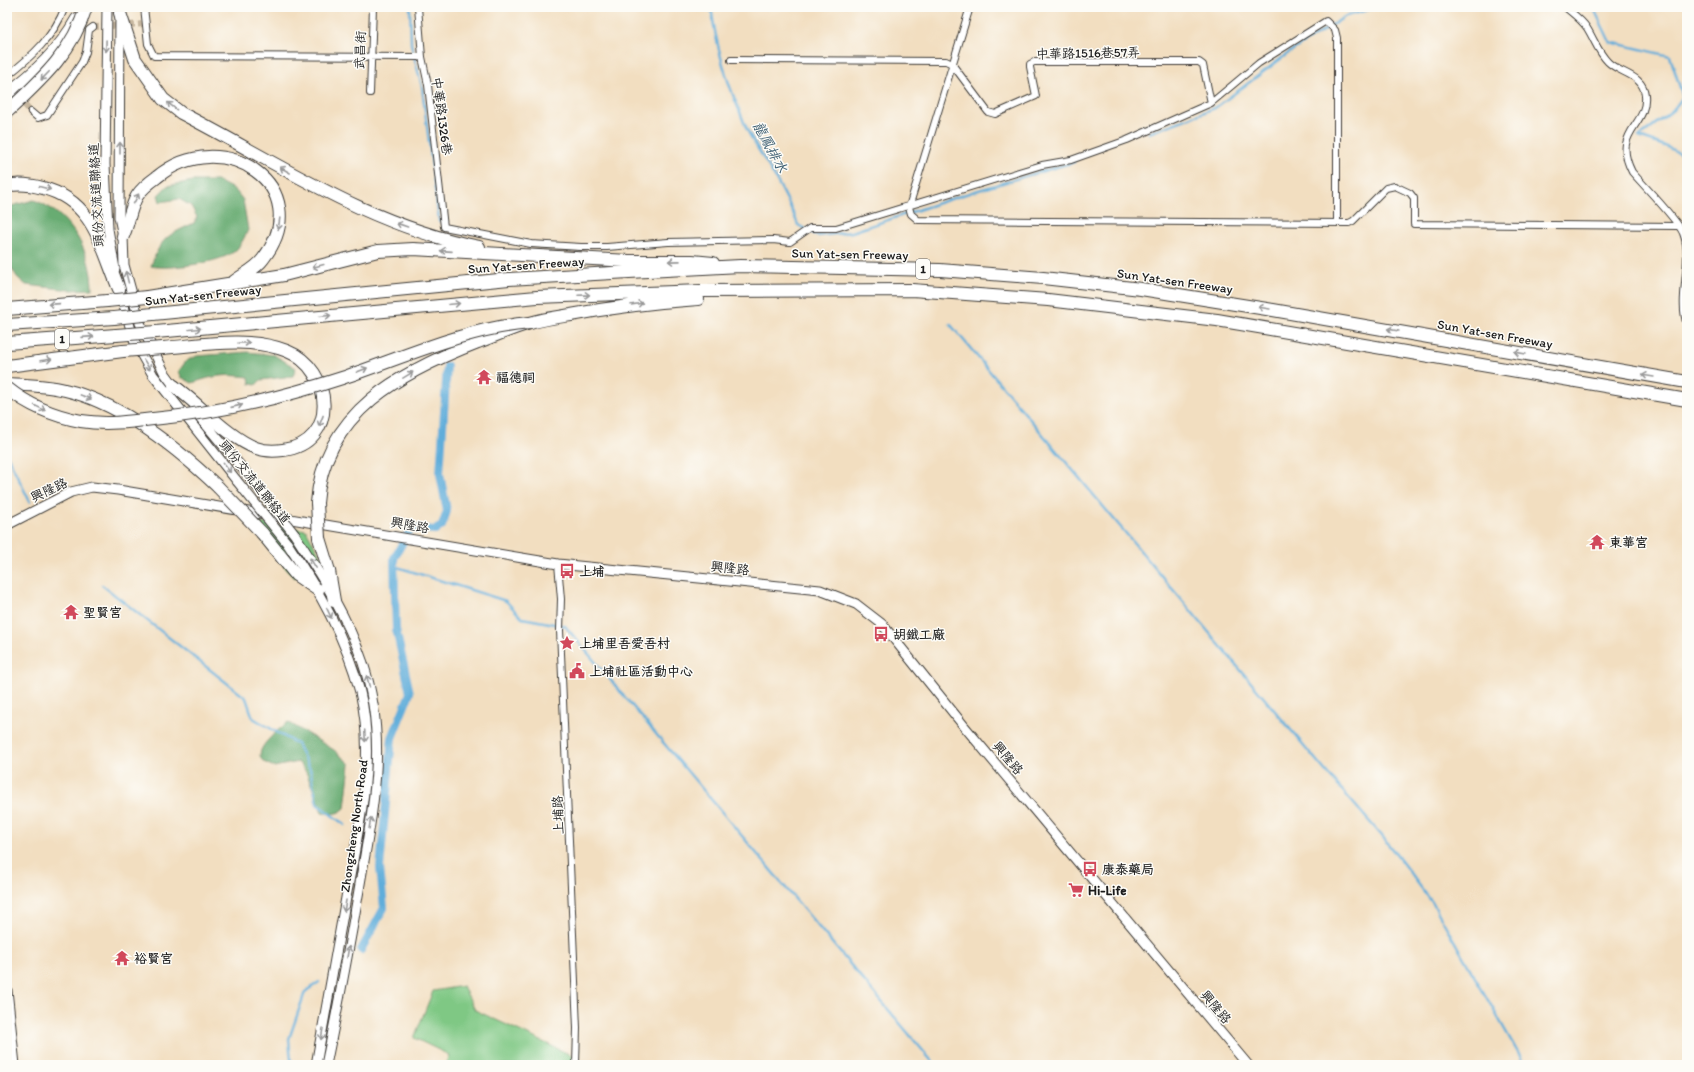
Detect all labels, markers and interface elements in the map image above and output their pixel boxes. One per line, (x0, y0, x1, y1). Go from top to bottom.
street label: 武昌街 (352, 30, 368, 70)
one-way arrow (102, 39, 110, 52)
street label: 中華路1516巷57弄 (1036, 45, 1140, 61)
one-way arrow (40, 71, 50, 81)
street label: 中華路1326巷 (429, 76, 455, 156)
one-way arrow (167, 101, 177, 110)
water label: 龍鳳排水 (749, 118, 791, 176)
one-way arrow (116, 142, 123, 155)
street label: 頭份交流道聯絡道 (86, 143, 106, 247)
one-way arrow (279, 166, 291, 174)
one-way arrow (39, 185, 52, 192)
one-way arrow (133, 193, 140, 205)
one-way arrow (275, 218, 283, 231)
one-way arrow (396, 221, 408, 229)
street label: Sun Yat-sen Freeway (792, 245, 908, 263)
one-way arrow (440, 248, 453, 255)
street label: Sun Yat-sen Freeway (467, 253, 585, 277)
one-way arrow (668, 257, 681, 265)
road number: 1 (916, 259, 930, 279)
one-way arrow (312, 263, 325, 270)
street label: Sun Yat-sen Freeway (1116, 265, 1234, 297)
one-way arrow (123, 271, 130, 284)
street label: Sun Yat-sen Freeway (144, 281, 262, 309)
one-way arrow (577, 291, 590, 299)
one-way arrow (48, 300, 61, 307)
one-way arrow (630, 300, 643, 308)
one-way arrow (447, 301, 460, 308)
one-way arrow (1258, 304, 1271, 312)
one-way arrow (318, 313, 331, 320)
street label: Sun Yat-sen Freeway (1436, 316, 1554, 352)
one-way arrow (188, 325, 201, 332)
one-way arrow (1386, 326, 1399, 334)
road number: 1 (55, 329, 69, 349)
one-way arrow (81, 334, 94, 341)
one-way arrow (237, 339, 250, 347)
one-way arrow (1514, 349, 1527, 357)
one-way arrow (39, 356, 52, 364)
one-way arrow (144, 359, 152, 371)
one-way arrow (355, 366, 367, 374)
temple icon: 福德祠 (475, 368, 493, 386)
one-way arrow (402, 370, 414, 378)
place label: 福德祠 (496, 370, 535, 385)
one-way arrow (1642, 372, 1655, 380)
one-way arrow (80, 394, 92, 402)
one-way arrow (230, 402, 243, 410)
one-way arrow (34, 405, 46, 412)
one-way arrow (316, 415, 324, 427)
street label: 頭份交流道聯絡道 (216, 437, 294, 527)
one-way arrow (223, 462, 231, 473)
street label: 興隆路 (28, 475, 70, 505)
street label: 興隆路 (389, 514, 431, 536)
temple icon: 東華宮 (1588, 533, 1606, 551)
place label: 東華宮 (1609, 535, 1648, 550)
one-way arrow (309, 558, 317, 569)
street label: 興隆路 (710, 559, 750, 577)
bus stop icon: 上埔 (558, 562, 576, 580)
place label: 上埔 (579, 564, 605, 579)
temple icon: 聖賢宮 (62, 603, 80, 621)
place label: 聖賢宮 (83, 605, 122, 620)
one-way arrow (326, 606, 333, 618)
bus stop icon: 胡鐵工廠 (872, 625, 890, 643)
place label: 胡鐵工廠 (893, 627, 945, 642)
place icon: 上埔里吾愛吾村 (558, 634, 576, 652)
place label: 上埔里吾愛吾村 (579, 636, 670, 651)
public building icon: 上埔社區活動中心 (568, 662, 586, 680)
place label: 上埔社區活動中心 (589, 664, 693, 679)
one-way arrow (363, 675, 371, 688)
one-way arrow (362, 729, 369, 742)
street label: 興隆路 (990, 738, 1026, 778)
street label: Zhongzheng North Road (337, 759, 371, 893)
street label: 上埔路 (550, 795, 566, 835)
one-way arrow (366, 817, 374, 830)
bus stop icon: 康泰藥局 (1081, 860, 1099, 878)
place label: 康泰藥局 (1102, 862, 1154, 877)
supermarket icon: Hi-Life (1067, 881, 1085, 899)
place label: Hi-Life (1088, 883, 1127, 898)
one-way arrow (340, 899, 348, 912)
one-way arrow (344, 946, 352, 959)
temple icon: 裕賢宮 (113, 949, 131, 967)
place label: 裕賢宮 (134, 951, 173, 966)
street label: 興隆路 (1198, 987, 1234, 1027)
one-way arrow (317, 1027, 325, 1040)

